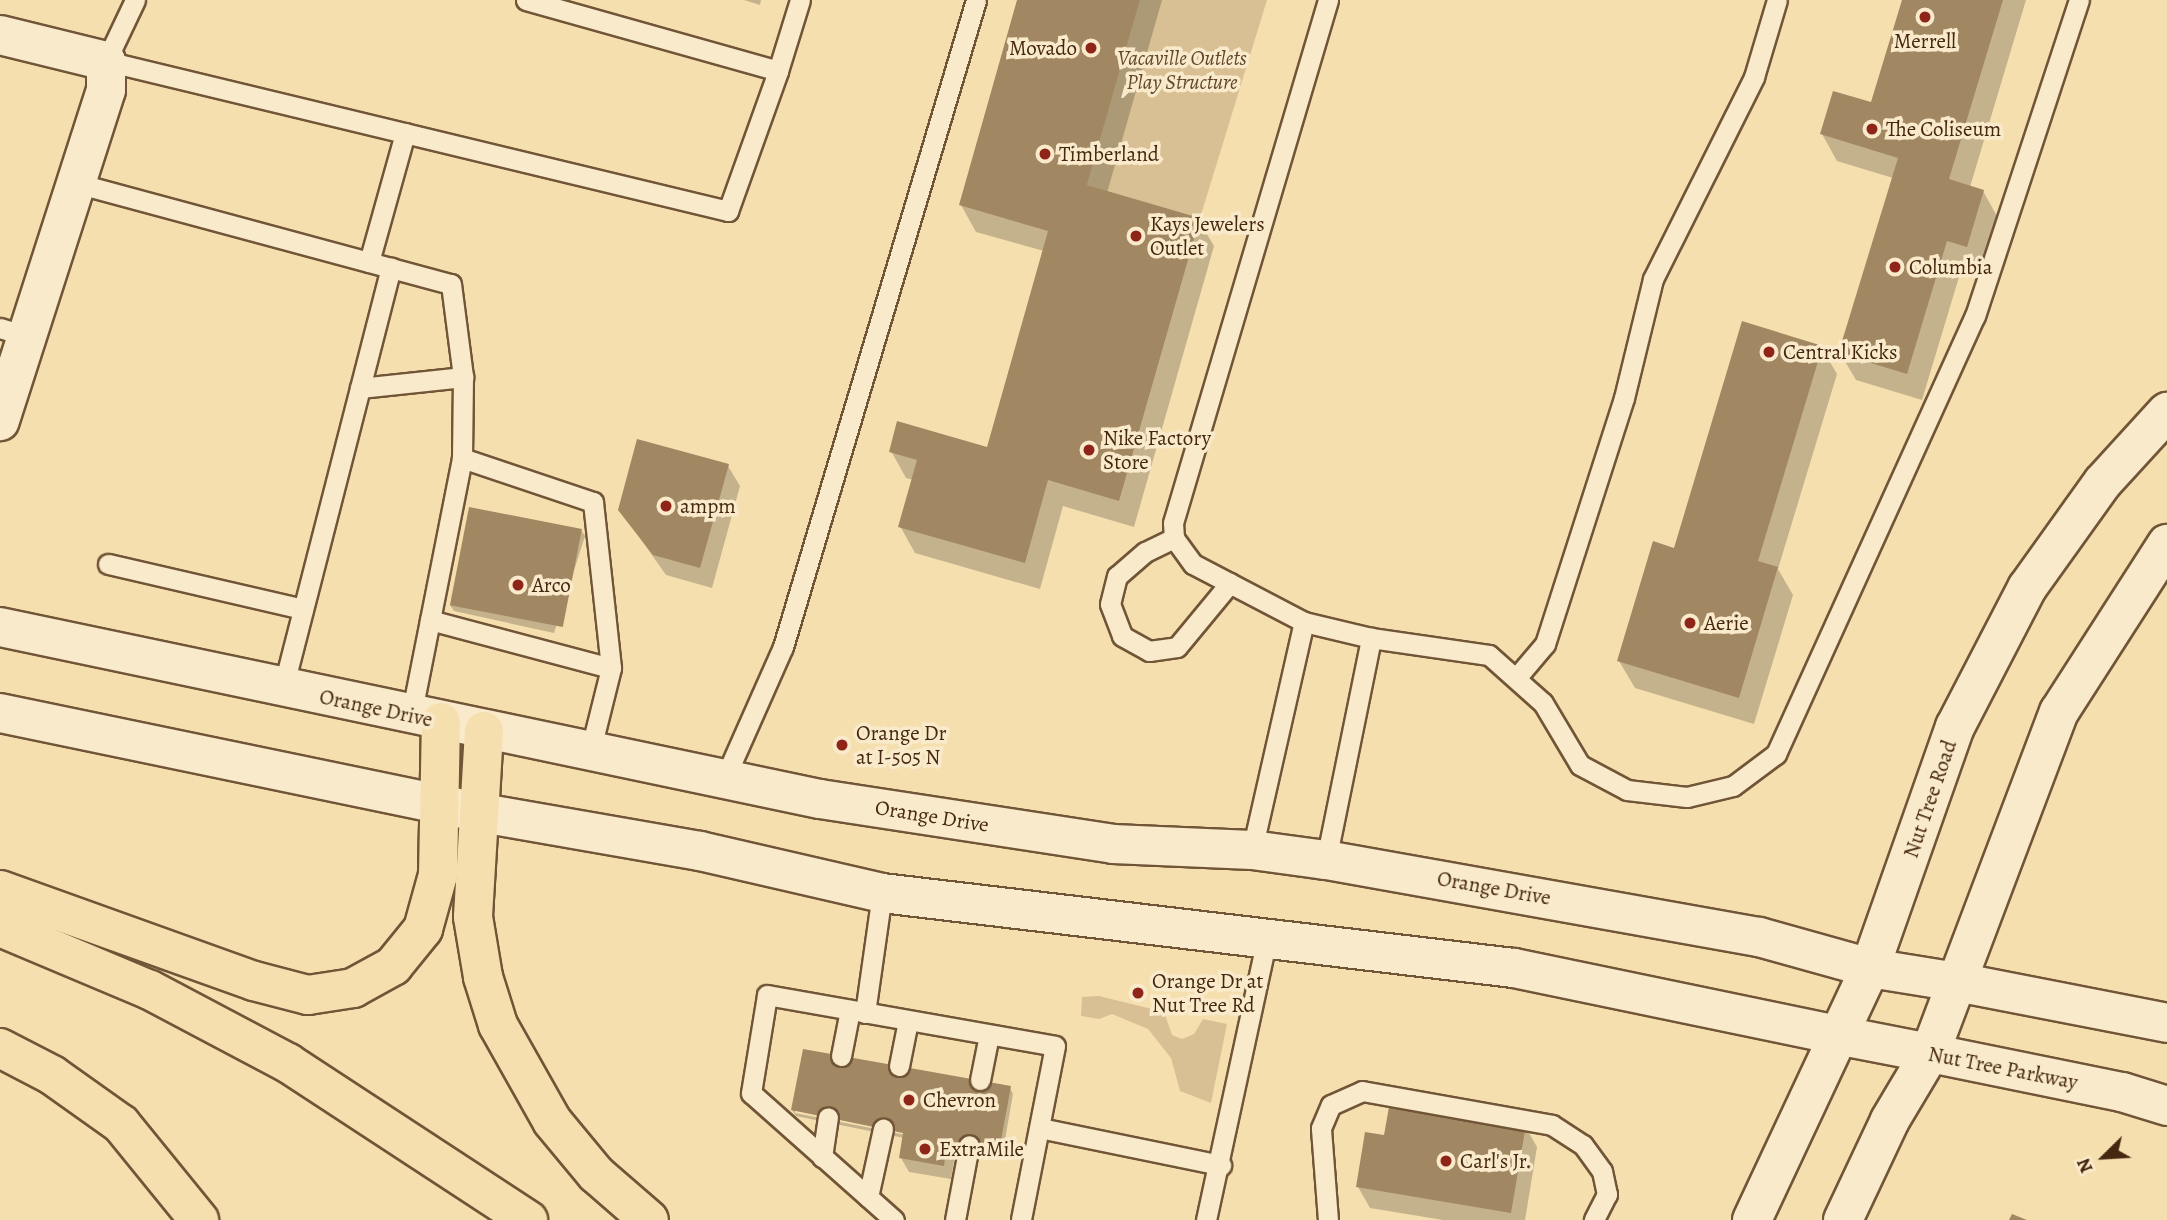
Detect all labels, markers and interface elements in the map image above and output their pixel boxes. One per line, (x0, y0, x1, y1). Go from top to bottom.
marker: Merrell (1917, 9, 1933, 25)
place label: Merrell (1894, 28, 1956, 54)
place label: Movado (1009, 35, 1077, 61)
marker: Movado (1083, 40, 1099, 56)
park label: Vacaville Outlets Play Structure (1117, 45, 1247, 95)
place label: The Coliseum (1886, 116, 2001, 142)
marker: The Coliseum (1864, 121, 1880, 137)
place label: Timberland (1059, 141, 1159, 167)
marker: Timberland (1037, 146, 1053, 162)
place label: Kays Jewelers Outlet (1150, 211, 1265, 261)
marker: Kays Jewelers Outlet (1128, 228, 1144, 244)
place label: Columbia (1909, 254, 1993, 280)
marker: Columbia (1887, 259, 1903, 275)
place label: Central Kicks (1783, 339, 1897, 365)
marker: Central Kicks (1761, 344, 1777, 360)
place label: Nike Factory Store (1103, 425, 1211, 475)
marker: Nike Factory Store (1081, 442, 1097, 458)
place label: ampm (680, 493, 736, 519)
marker: ampm (658, 498, 674, 514)
place label: Arco (532, 572, 571, 598)
marker: Arco (510, 577, 526, 593)
place label: Aerie (1704, 610, 1749, 636)
marker: Aerie (1682, 615, 1698, 631)
street label: Orange Drive (317, 684, 435, 732)
place label: Orange Dr at I-505 N (856, 720, 947, 770)
marker: Orange Dr at I-505 N (834, 737, 850, 753)
street label: Nut Tree Road (1898, 737, 1962, 861)
street label: Orange Drive (873, 795, 991, 837)
street label: Orange Drive (1435, 866, 1553, 910)
place label: Orange Dr at Nut Tree Rd (1152, 968, 1263, 1018)
marker: Orange Dr at Nut Tree Rd (1130, 985, 1146, 1001)
street label: Nut Tree Parkway (1926, 1041, 2080, 1095)
place label: Chevron (923, 1087, 996, 1113)
marker: Chevron (901, 1092, 917, 1108)
north arrow (2069, 1122, 2139, 1192)
place label: ExtraMile (939, 1136, 1024, 1162)
marker: ExtraMile (917, 1141, 933, 1157)
place label: Carl's Jr. (1460, 1148, 1532, 1174)
marker: Carl's Jr. (1438, 1153, 1454, 1169)
text: N (2070, 1154, 2100, 1177)

